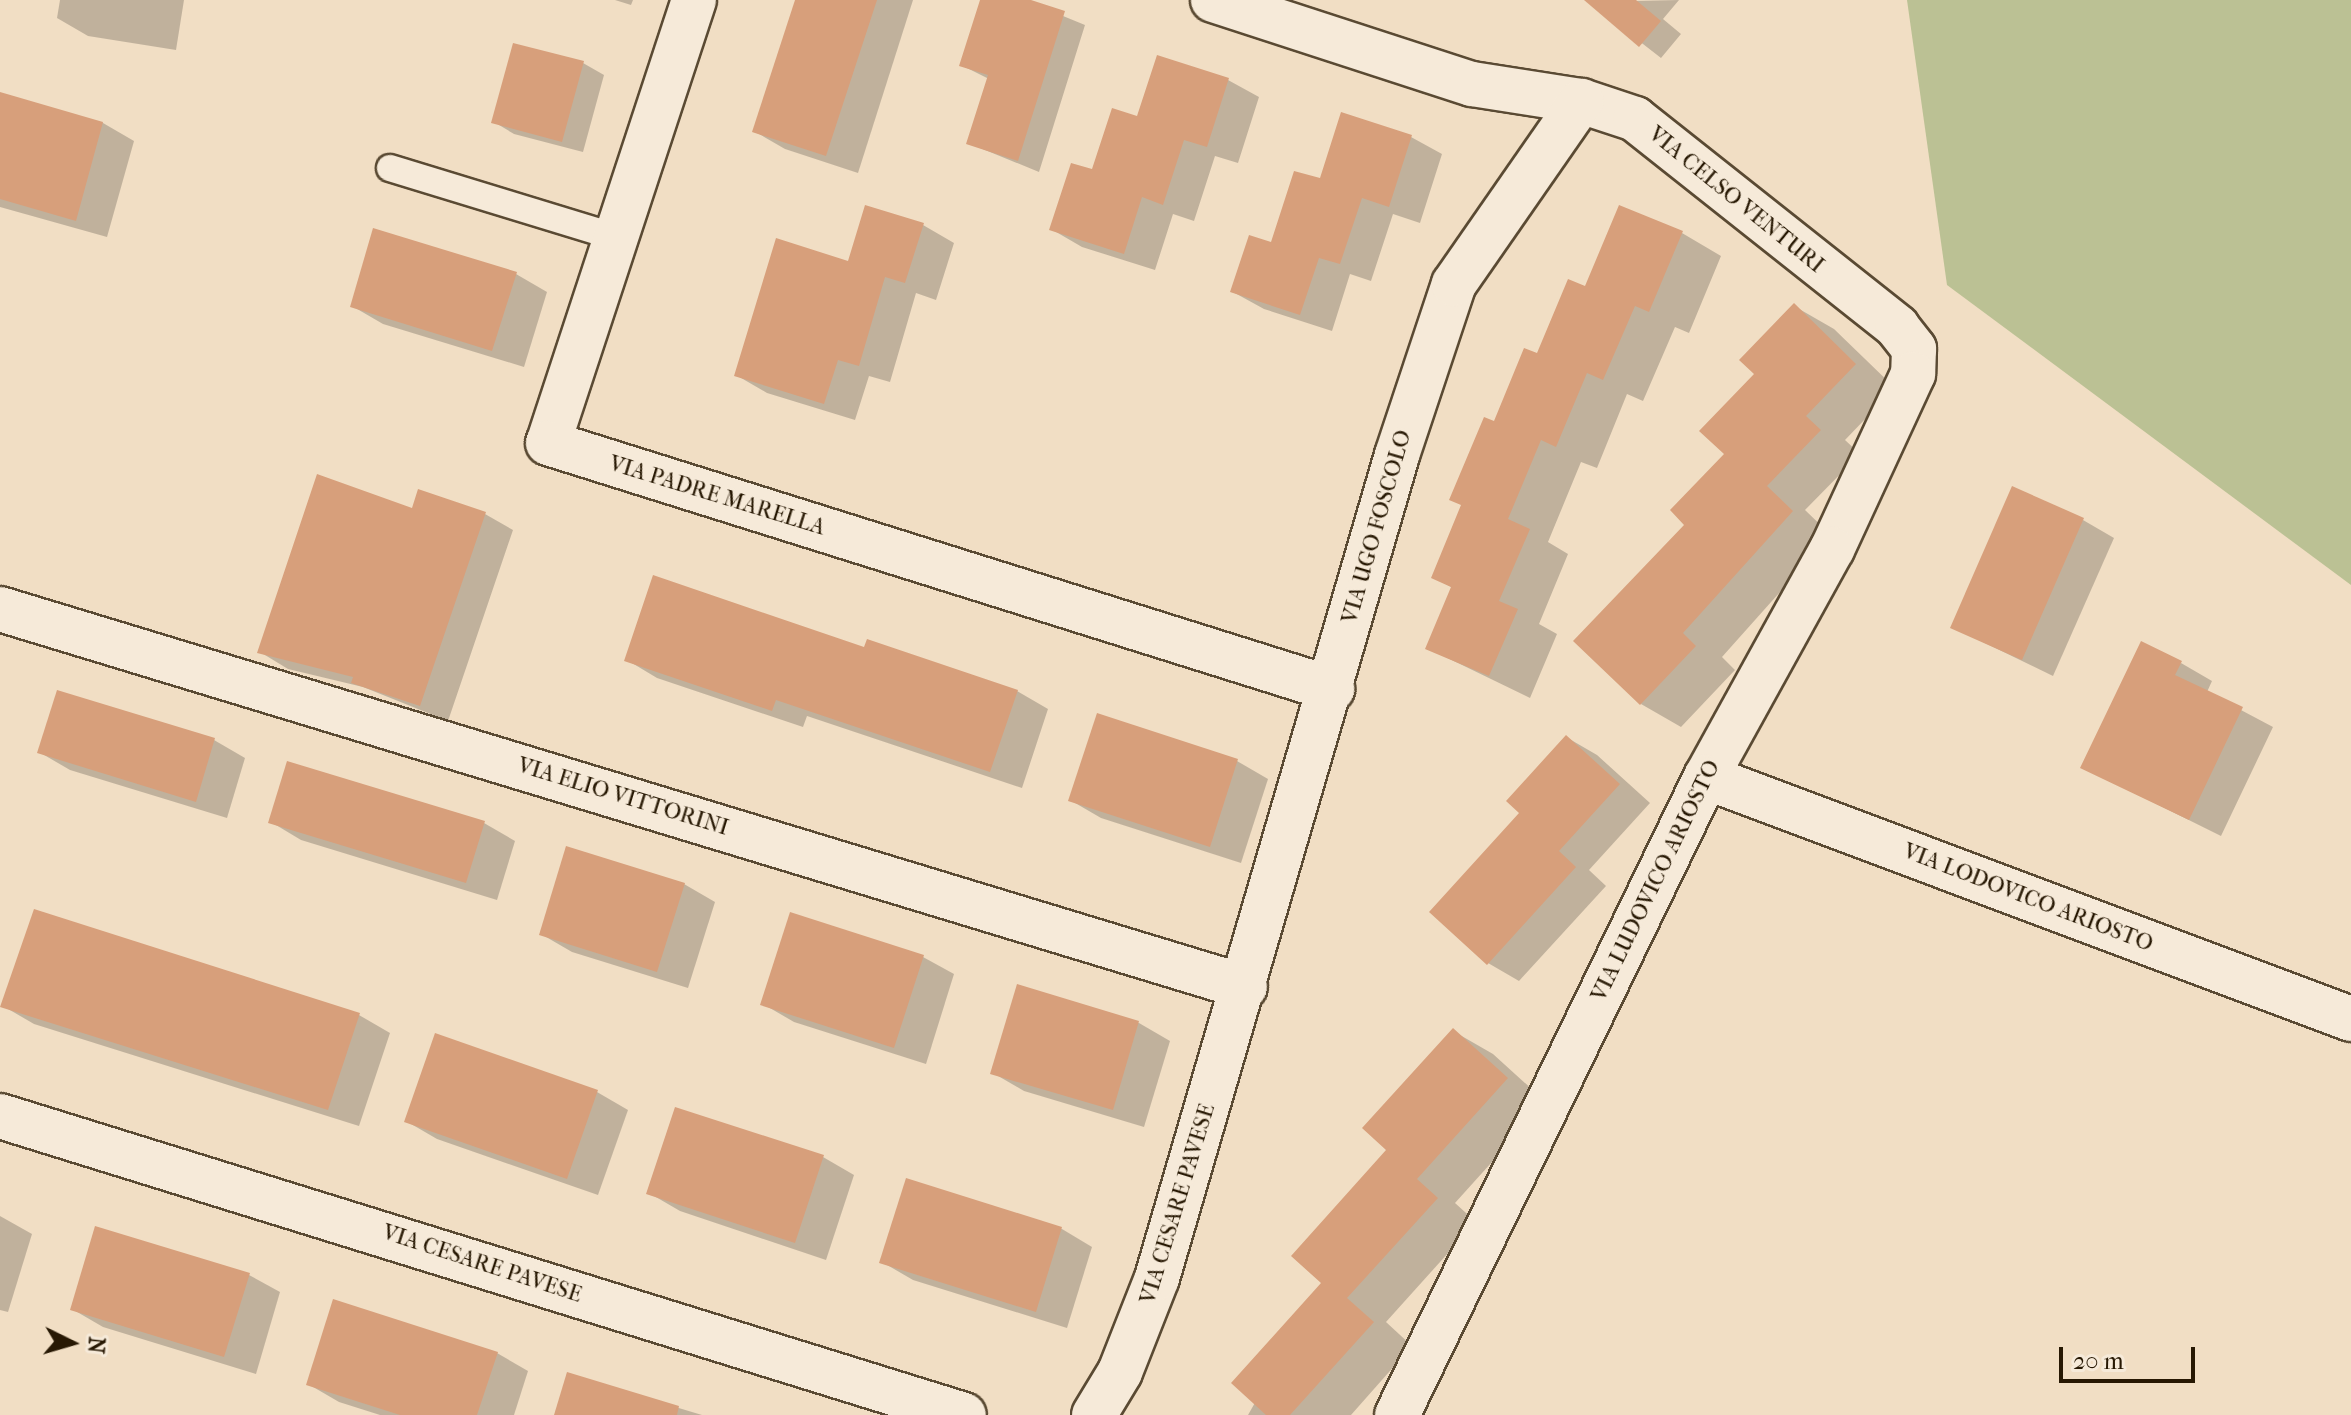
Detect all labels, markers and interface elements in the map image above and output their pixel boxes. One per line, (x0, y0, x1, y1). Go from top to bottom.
street label: VIA CELSO VENTURI (1643, 121, 1829, 279)
street label: VIA UGO FOSCOLO (1337, 427, 1417, 627)
street label: VIA PADRE MARELLA (606, 451, 828, 541)
street label: VIA ELIO VITTORINI (514, 752, 732, 842)
street label: VIA LUDOVICO ARIOSTO (1586, 756, 1726, 1006)
street label: VIA LODOVICO ARIOSTO (1899, 838, 2157, 958)
street label: VIA CESARE PAVESE (1135, 1101, 1221, 1307)
street label: VIA CESARE PAVESE (379, 1219, 585, 1309)
north arrow (32, 1303, 112, 1383)
scale bar (2063, 1331, 2199, 1381)
text: N (82, 1336, 110, 1355)
text: 20 m (2073, 1347, 2124, 1375)

